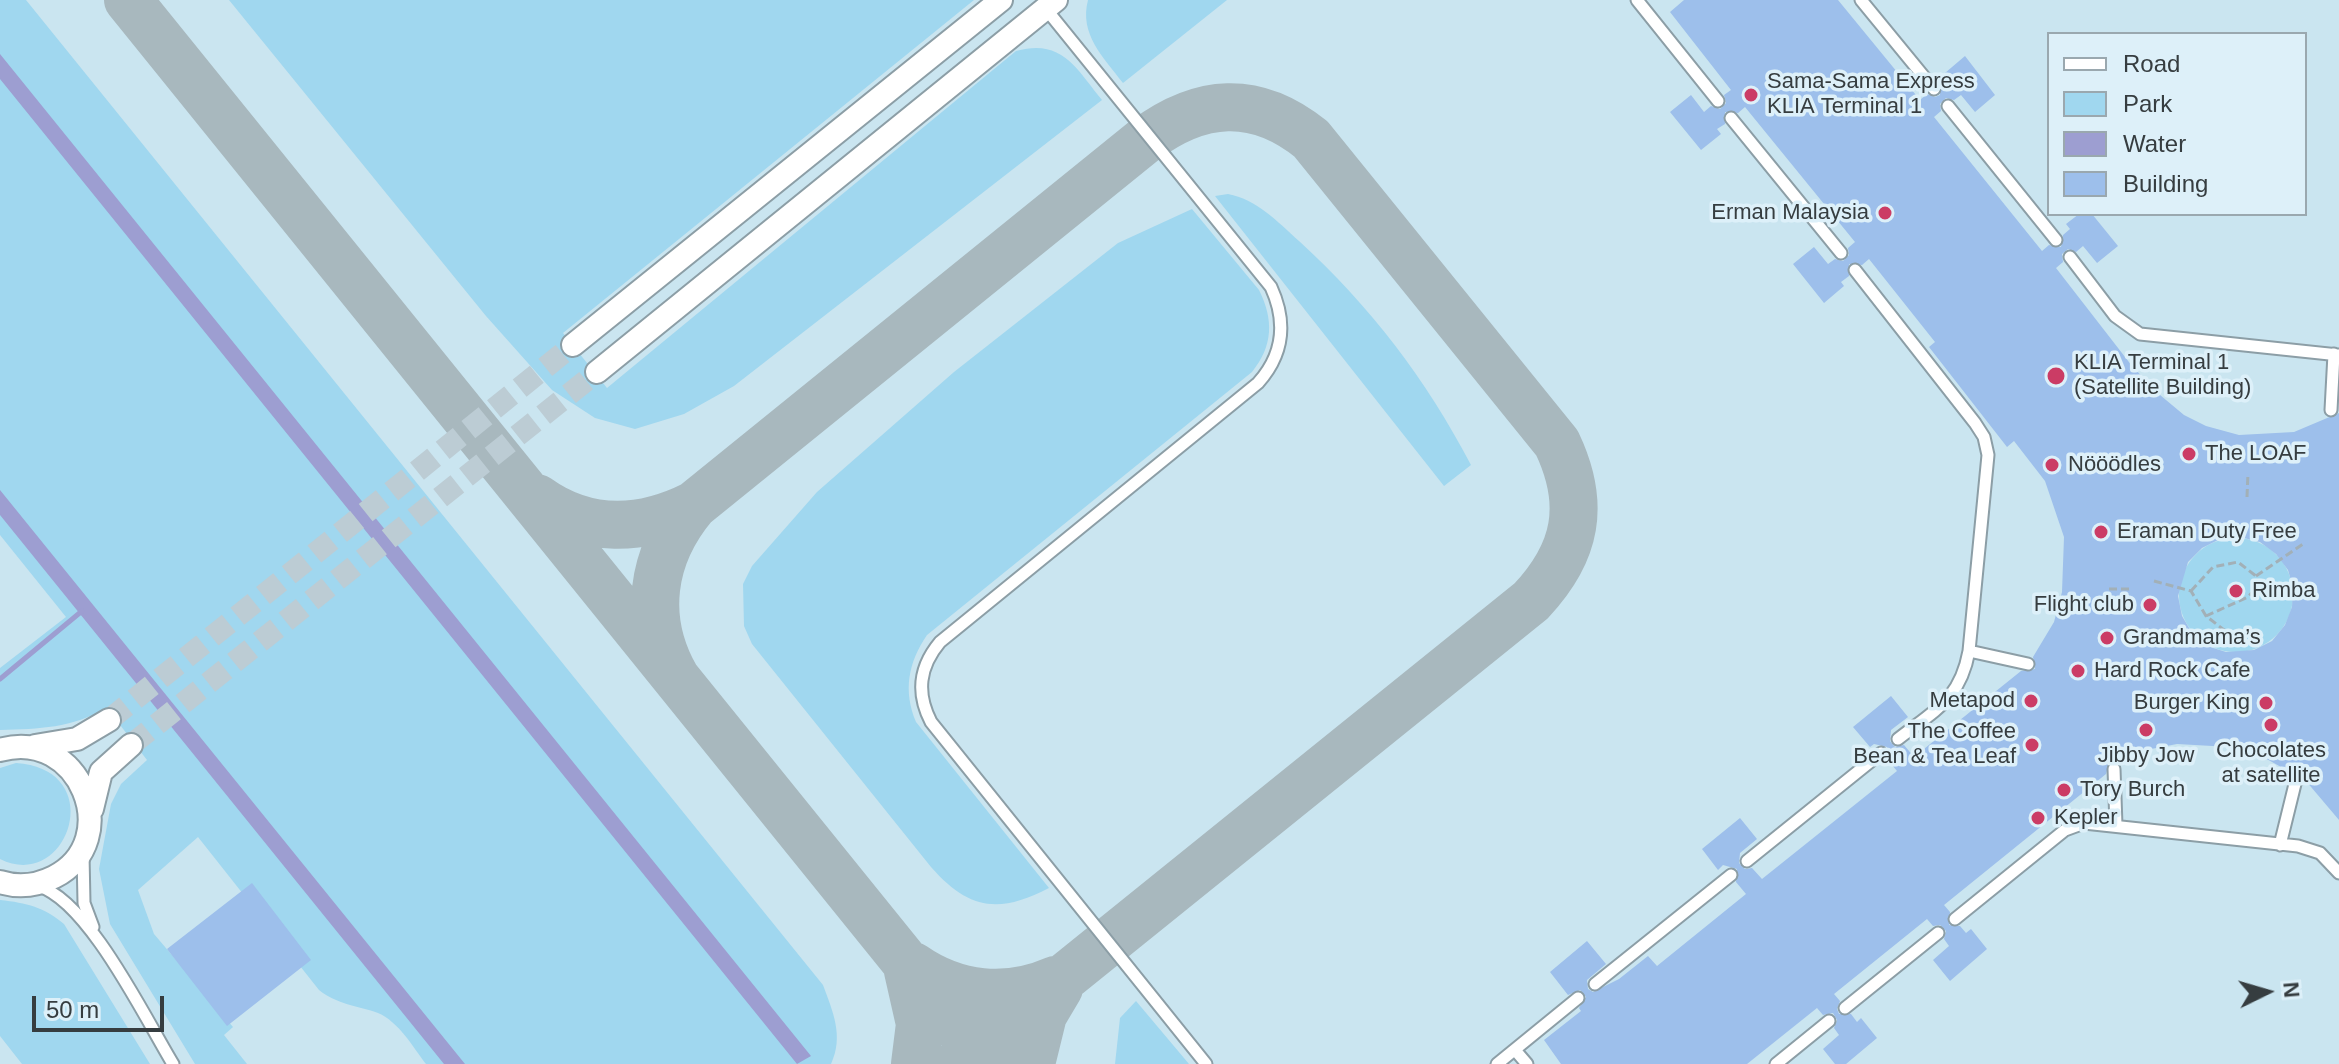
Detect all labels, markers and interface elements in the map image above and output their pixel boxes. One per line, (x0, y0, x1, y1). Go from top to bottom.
legend (2047, 32, 2307, 216)
text: Road (2123, 50, 2180, 77)
place label: Sama-Sama Express KLIA Terminal 1 (1767, 69, 1975, 120)
marker: Sama-Sama Express KLIA Terminal 1 (1742, 86, 1760, 104)
text: Park (2123, 90, 2172, 117)
text: Water (2123, 130, 2186, 157)
text: Building (2123, 170, 2208, 197)
place label: Erman Malaysia (1711, 200, 1869, 226)
marker: Erman Malaysia (1876, 204, 1894, 222)
place label: KLIA Terminal 1 (Satellite Building) (2074, 350, 2251, 402)
marker: KLIA Terminal 1 (Satellite Building) (2045, 365, 2067, 387)
place label: The LOAF (2205, 441, 2306, 467)
marker: The LOAF (2180, 445, 2198, 463)
place label: Nööödles (2068, 452, 2161, 478)
marker: Nööödles (2043, 456, 2061, 474)
place label: Eraman Duty Free (2117, 519, 2297, 545)
marker: Eraman Duty Free (2092, 523, 2110, 541)
place label: Rimba (2252, 578, 2316, 604)
marker: Rimba (2227, 582, 2245, 600)
place label: Flight club (2034, 592, 2134, 618)
marker: Flight club (2141, 596, 2159, 614)
place label: Grandmama’s (2123, 625, 2261, 651)
marker: Grandmama’s (2098, 629, 2116, 647)
place label: Hard Rock Cafe (2094, 658, 2251, 684)
marker: Hard Rock Cafe (2069, 662, 2087, 680)
place label: Metapod (1929, 688, 2015, 714)
place label: Burger King (2134, 690, 2250, 716)
marker: Metapod (2022, 692, 2040, 710)
marker: Burger King (2257, 694, 2275, 712)
marker: Chocolates at satellite (2262, 716, 2280, 734)
place label: The Coffee Bean & Tea Leaf (1853, 719, 2016, 770)
marker: Jibby Jow (2137, 721, 2155, 739)
marker: The Coffee Bean & Tea Leaf (2023, 736, 2041, 754)
place label: Chocolates at satellite (2216, 738, 2326, 790)
place label: Jibby Jow (2098, 743, 2194, 769)
place label: Tory Burch (2080, 777, 2185, 803)
marker: Tory Burch (2055, 781, 2073, 799)
place label: Kepler (2054, 805, 2118, 831)
marker: Kepler (2029, 809, 2047, 827)
north arrow (2227, 952, 2307, 1032)
scale bar (36, 980, 168, 1030)
text: N (2278, 981, 2305, 999)
text: 50 m (46, 996, 99, 1023)

